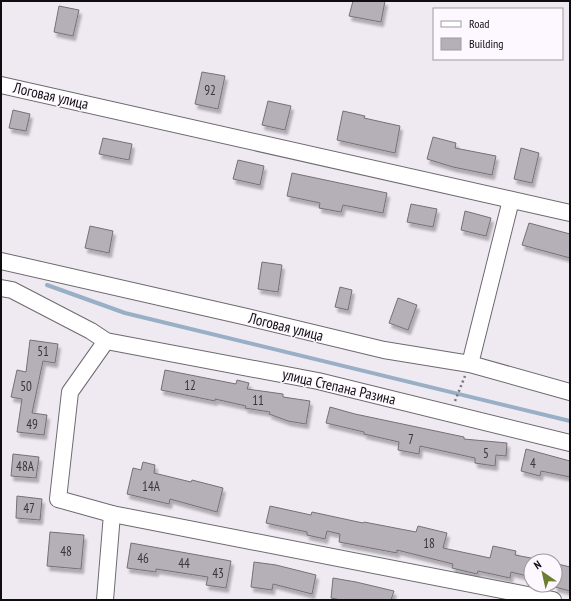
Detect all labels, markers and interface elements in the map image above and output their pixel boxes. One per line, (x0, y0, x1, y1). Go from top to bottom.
legend (433, 8, 563, 60)
text: Road (469, 16, 489, 31)
text: Building (469, 36, 504, 51)
street label: Логовая улица (11, 77, 91, 113)
house number: 92 (204, 82, 216, 99)
street label: Логовая улица (246, 308, 326, 345)
house number: 51 (37, 343, 49, 360)
street label: улица Степана Разина (281, 364, 398, 409)
house number: 12 (184, 377, 196, 394)
house number: 50 (20, 378, 32, 395)
house number: 11 (252, 392, 264, 409)
house number: 49 (26, 416, 38, 433)
house number: 7 (408, 431, 414, 448)
house number: 5 (483, 445, 489, 462)
house number: 4 (530, 455, 536, 472)
house number: 48А (16, 458, 35, 475)
house number: 14А (142, 478, 161, 495)
house number: 47 (23, 500, 35, 517)
house number: 18 (423, 535, 435, 552)
house number: 48 (60, 543, 72, 560)
house number: 46 (137, 550, 149, 567)
north arrow (523, 553, 563, 593)
house number: 44 (178, 555, 190, 572)
text: N (531, 557, 544, 572)
house number: 43 (212, 565, 224, 582)

